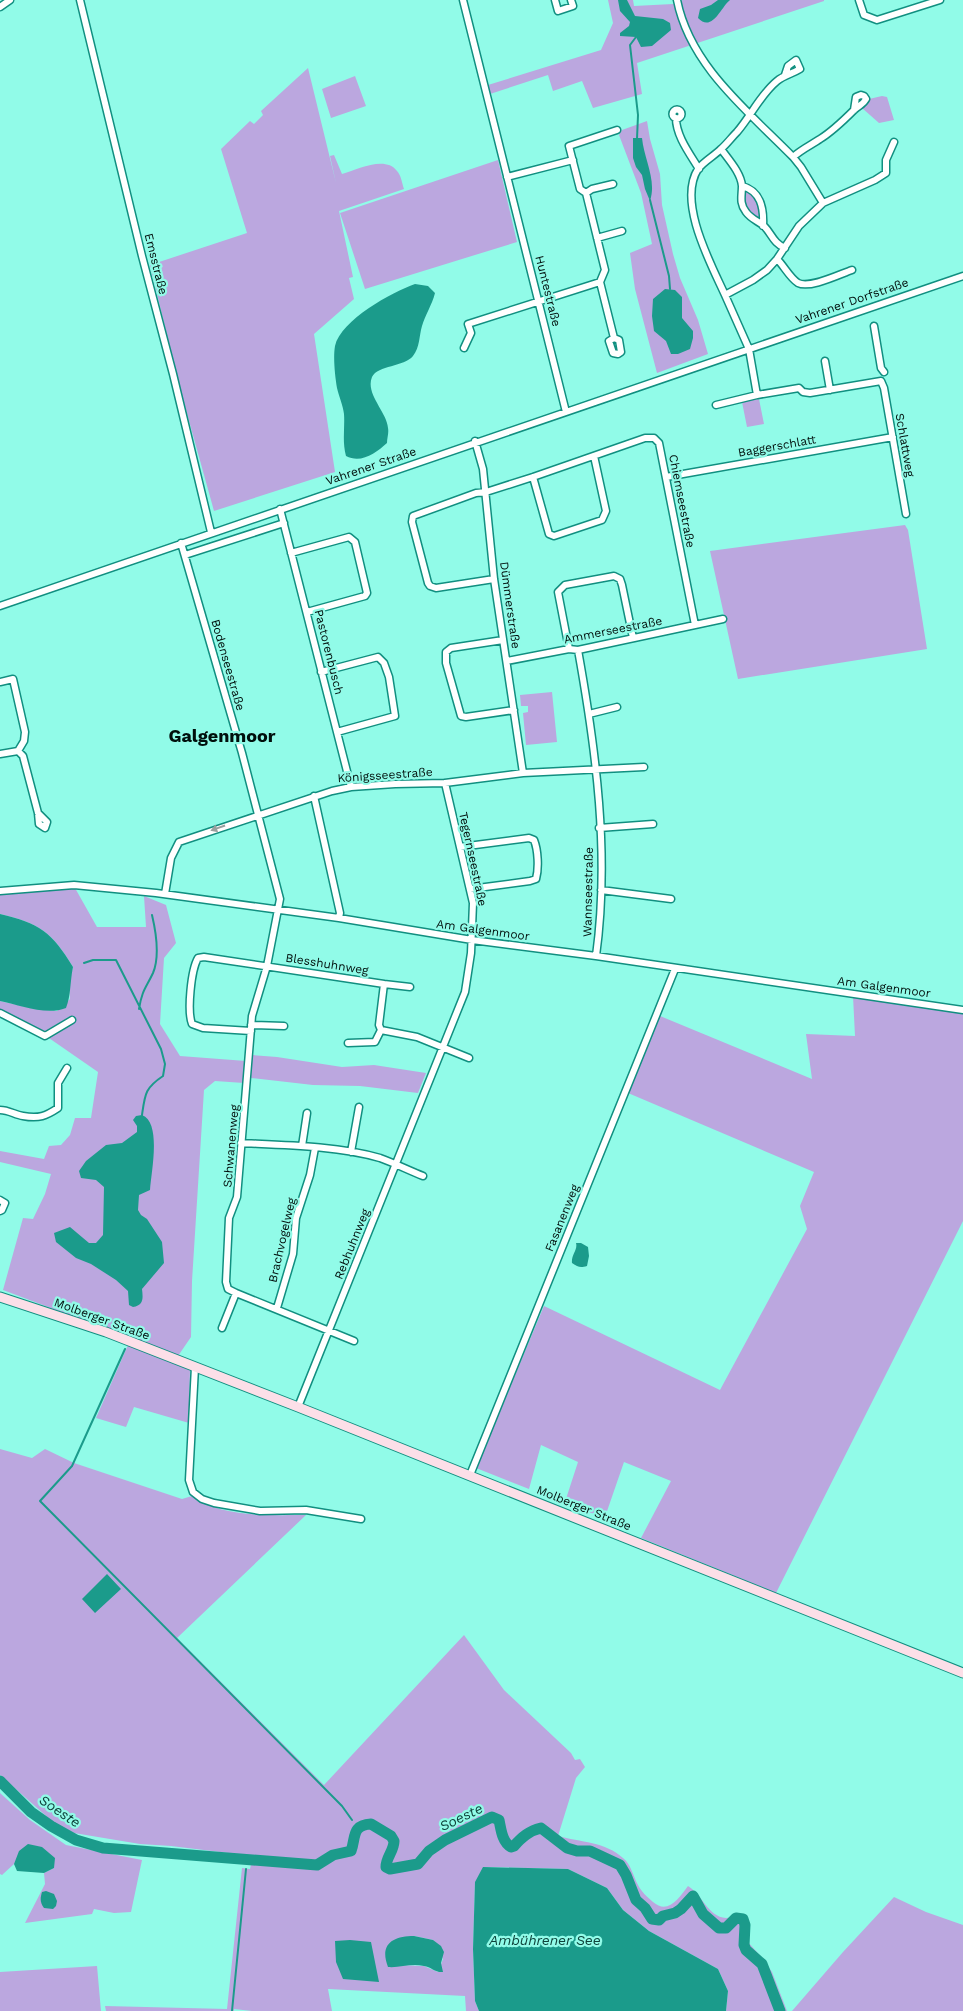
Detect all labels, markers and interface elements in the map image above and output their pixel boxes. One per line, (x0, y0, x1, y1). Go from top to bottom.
street label: Emsstraße (142, 232, 170, 296)
street label: Huntestraße (532, 254, 564, 328)
street label: Vahrener Dorfstraße (794, 275, 910, 327)
street label: Schlattweg (893, 412, 918, 479)
street label: Baggerschlatt (737, 432, 817, 460)
street label: Vahrener Straße (324, 444, 418, 488)
street label: Chiemseestraße (666, 453, 698, 549)
street label: Dümmerstraße (497, 561, 523, 649)
street label: Pastorenbusch (312, 608, 346, 696)
street label: Ammerseestraße (563, 614, 663, 646)
street label: Bodenseestraße (208, 618, 248, 712)
district label: Galgenmoor (168, 725, 276, 746)
street label: Königsseestraße (337, 765, 433, 785)
street label: Tegernseestraße (456, 811, 490, 907)
one-way arrow (210, 825, 225, 832)
street label: Wannseestraße (580, 847, 596, 937)
street label: Am Galgenmoor (435, 917, 531, 943)
street label: Blesshuhnweg (285, 951, 370, 978)
street label: Am Galgenmoor (836, 974, 932, 1000)
street label: Schwanenweg (220, 1103, 242, 1188)
street label: Fasanenweg (542, 1182, 582, 1254)
street label: Brachvogelweg (265, 1196, 299, 1284)
street label: Rebhuhnweg (331, 1206, 373, 1281)
street label: Molberger Straße (52, 1295, 152, 1343)
street label: Molberger Straße (535, 1483, 633, 1533)
water label: Soeste (36, 1791, 84, 1831)
water label: Soeste (437, 1800, 485, 1834)
water label: Ambührener See (488, 1932, 601, 1948)

